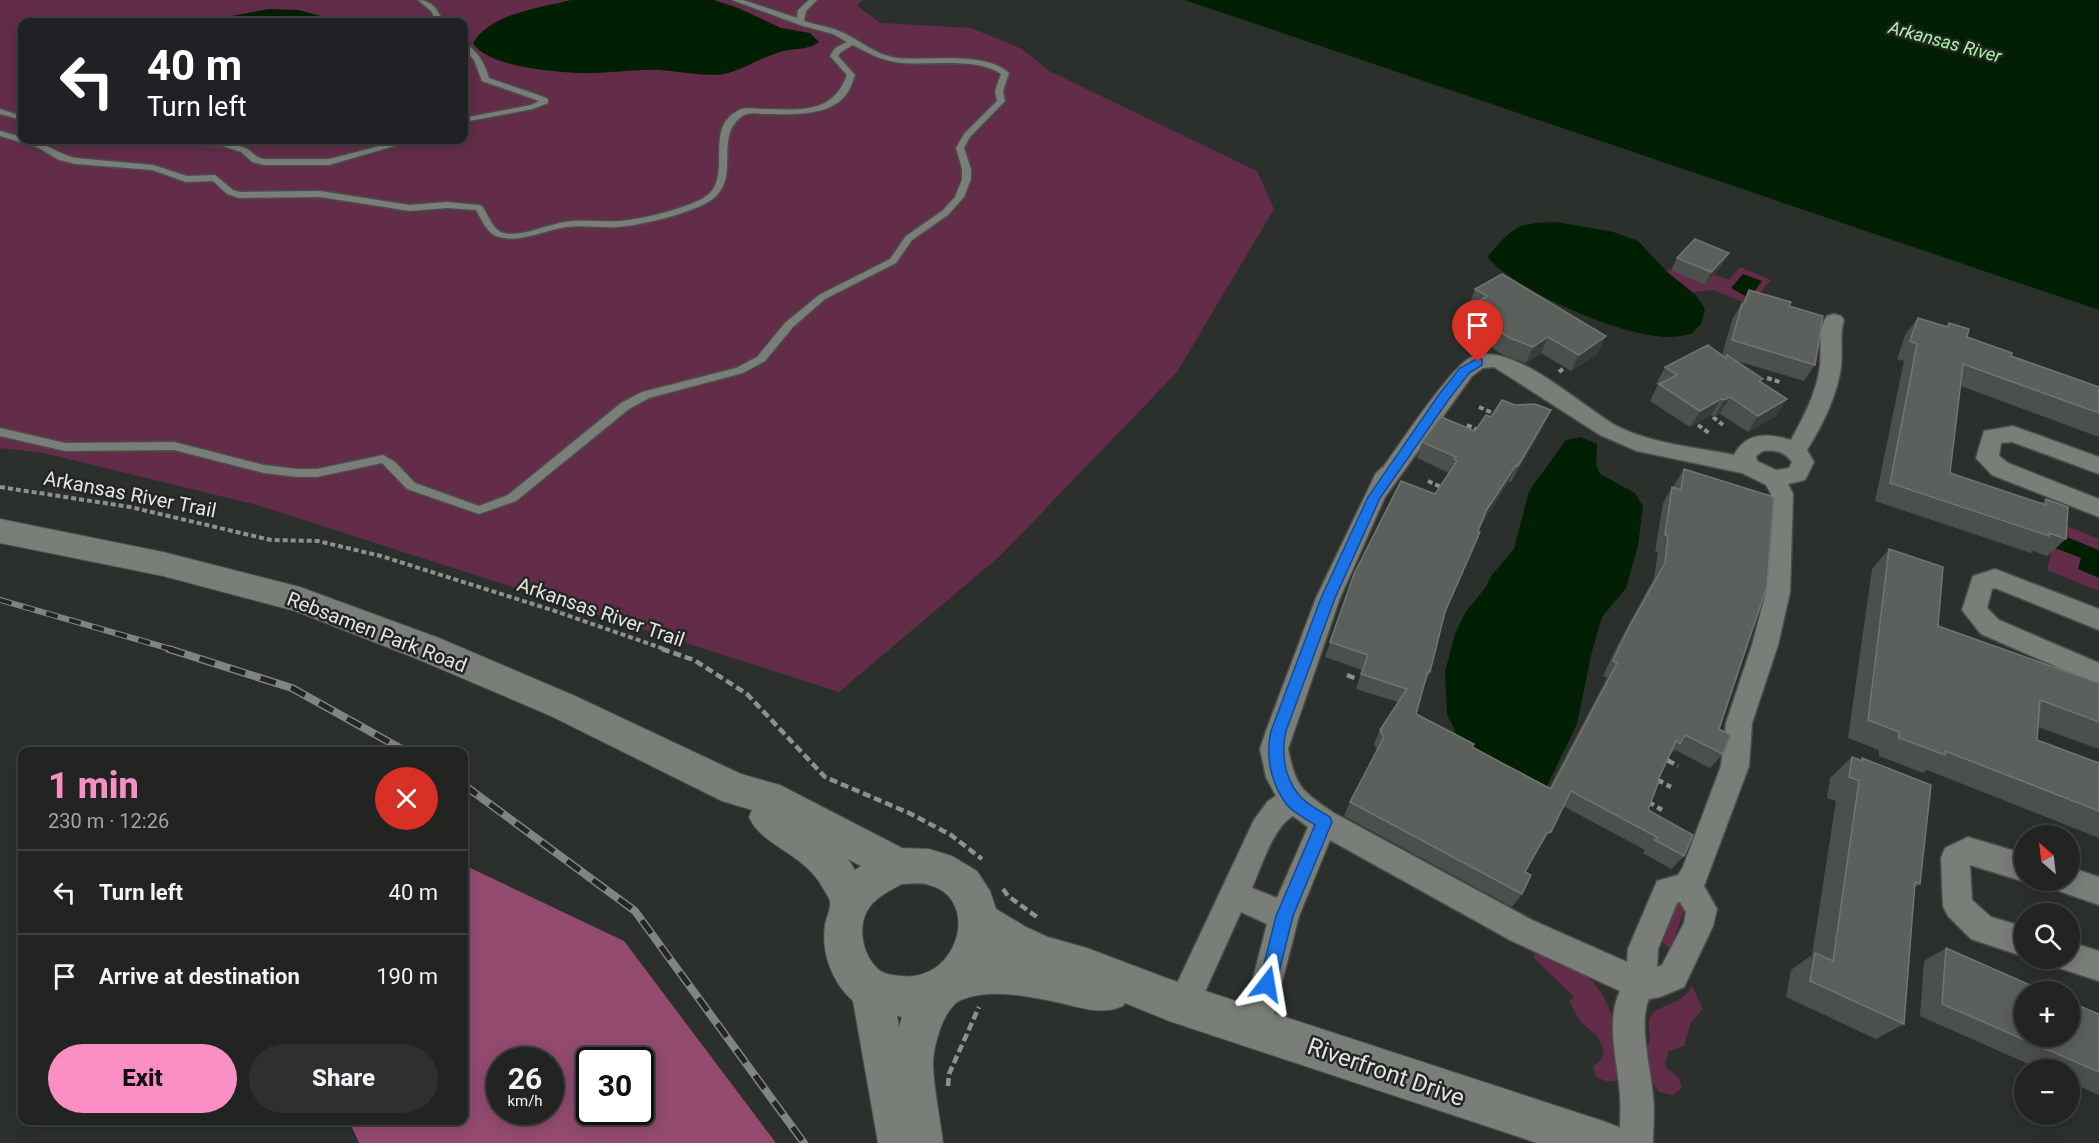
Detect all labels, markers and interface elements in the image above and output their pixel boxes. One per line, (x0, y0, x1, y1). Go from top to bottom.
water label: Arkansas River (1886, 16, 2005, 67)
text: 40 m (147, 41, 242, 90)
icon: left (48, 42, 126, 120)
text: Turn left (147, 91, 247, 123)
pin (1452, 300, 1503, 362)
icon: arrive (1461, 309, 1494, 342)
street label: Arkansas River Trail (42, 465, 218, 523)
street label: Arkansas River Trail (514, 572, 688, 652)
street label: Rebsamen Park Road (284, 587, 470, 677)
text: 1 min (48, 765, 139, 807)
button: close (375, 767, 438, 830)
text: 230 m · 12:26 (48, 809, 169, 833)
north arrow (2014, 825, 2080, 891)
map controls (2014, 825, 2080, 1125)
icon: left (48, 876, 81, 909)
text: Turn left (99, 880, 183, 905)
text: 40 m (389, 880, 438, 905)
button: search (2014, 903, 2080, 969)
position arrow (1235, 952, 1299, 1016)
icon: arrive (48, 960, 81, 993)
text: Arrive at destination (99, 964, 300, 989)
text: 190 m (376, 964, 438, 989)
button: + (2014, 981, 2080, 1047)
street label: Riverfront Drive (1304, 1032, 1468, 1112)
button: Exit (48, 1044, 237, 1113)
button: Share (249, 1044, 438, 1113)
speed limit sign: 30 (576, 1047, 654, 1125)
button: − (2014, 1059, 2080, 1125)
text: 26 (508, 1061, 542, 1096)
text: km/h (507, 1092, 543, 1110)

